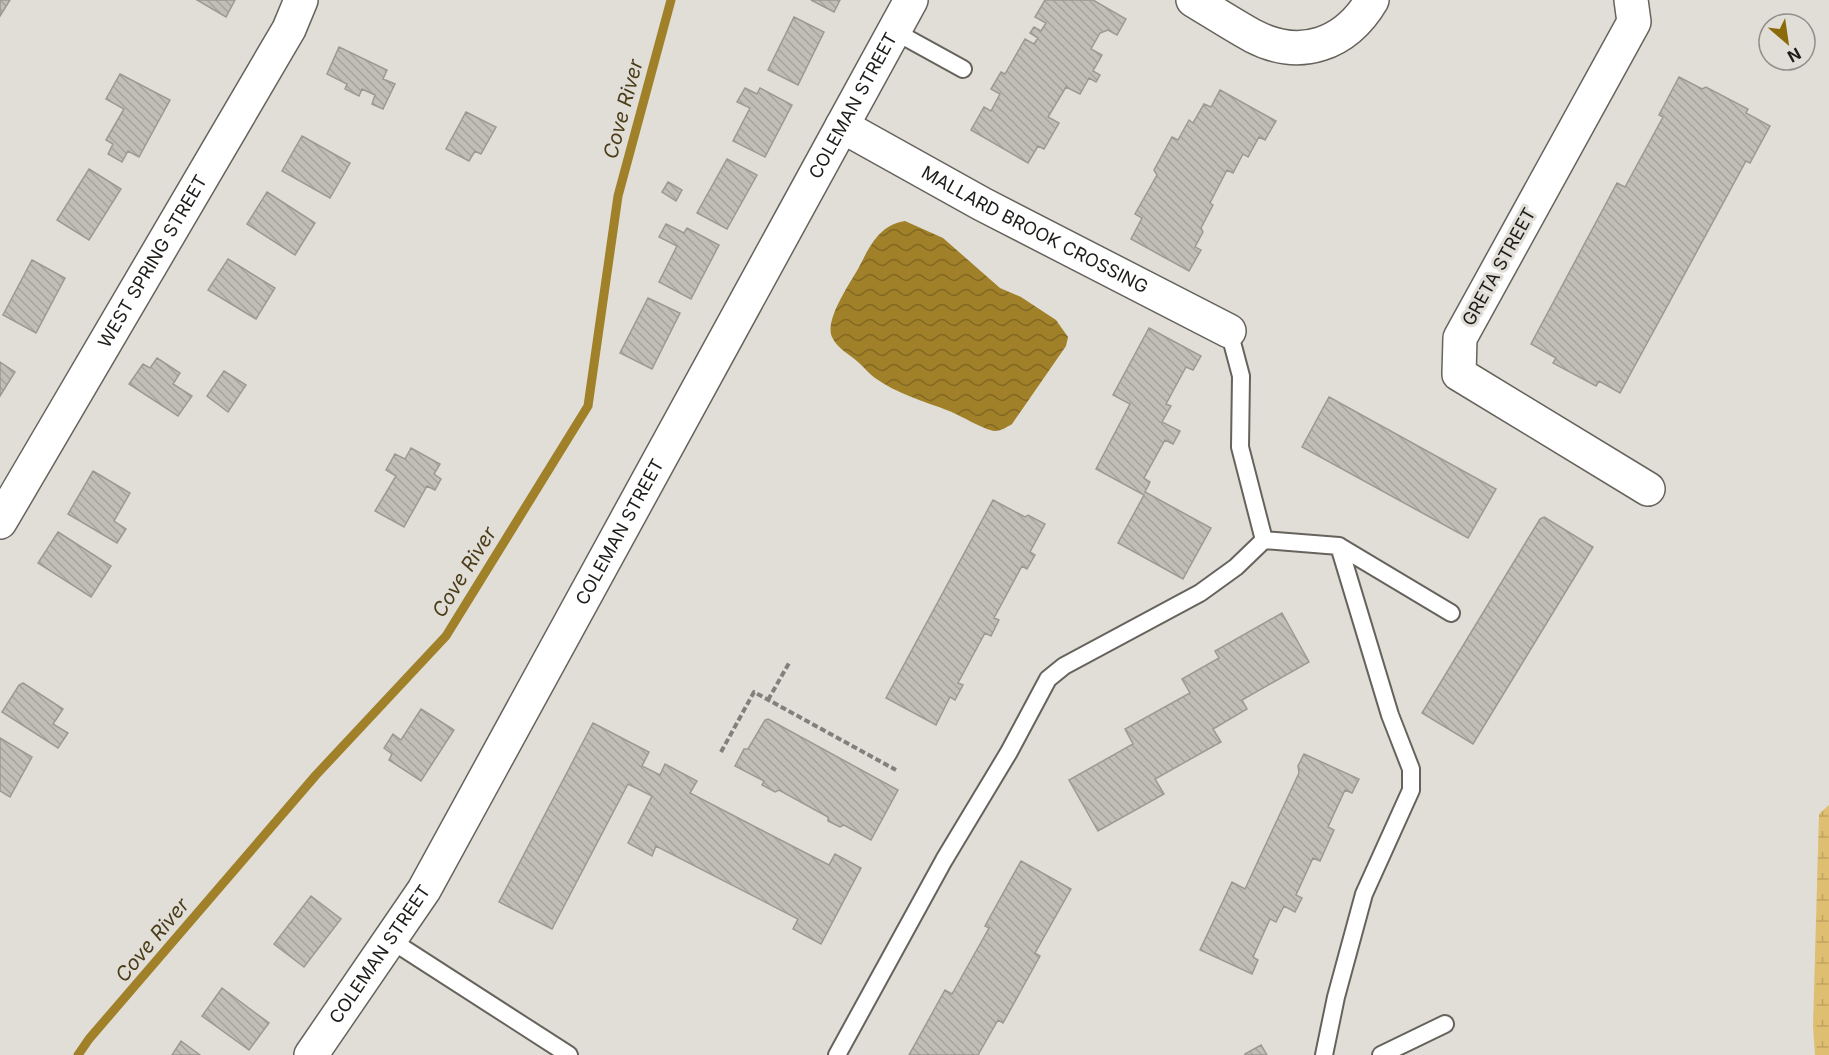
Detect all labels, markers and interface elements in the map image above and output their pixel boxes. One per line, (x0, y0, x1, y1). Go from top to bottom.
north arrow (1757, 12, 1817, 72)
street label: COLEMAN STREET (804, 29, 901, 182)
text: N (1784, 43, 1804, 67)
water label: Cove River (598, 56, 648, 161)
street label: MALLARD BROOK CROSSING (918, 161, 1152, 298)
street label: WEST SPRING STREET (94, 171, 211, 351)
street label: GRETA STREET (1458, 204, 1540, 329)
street label: COLEMAN STREET (571, 455, 668, 609)
water label: Cove River (427, 522, 501, 622)
street label: COLEMAN STREET (325, 881, 434, 1027)
water label: Cove River (110, 893, 194, 987)

